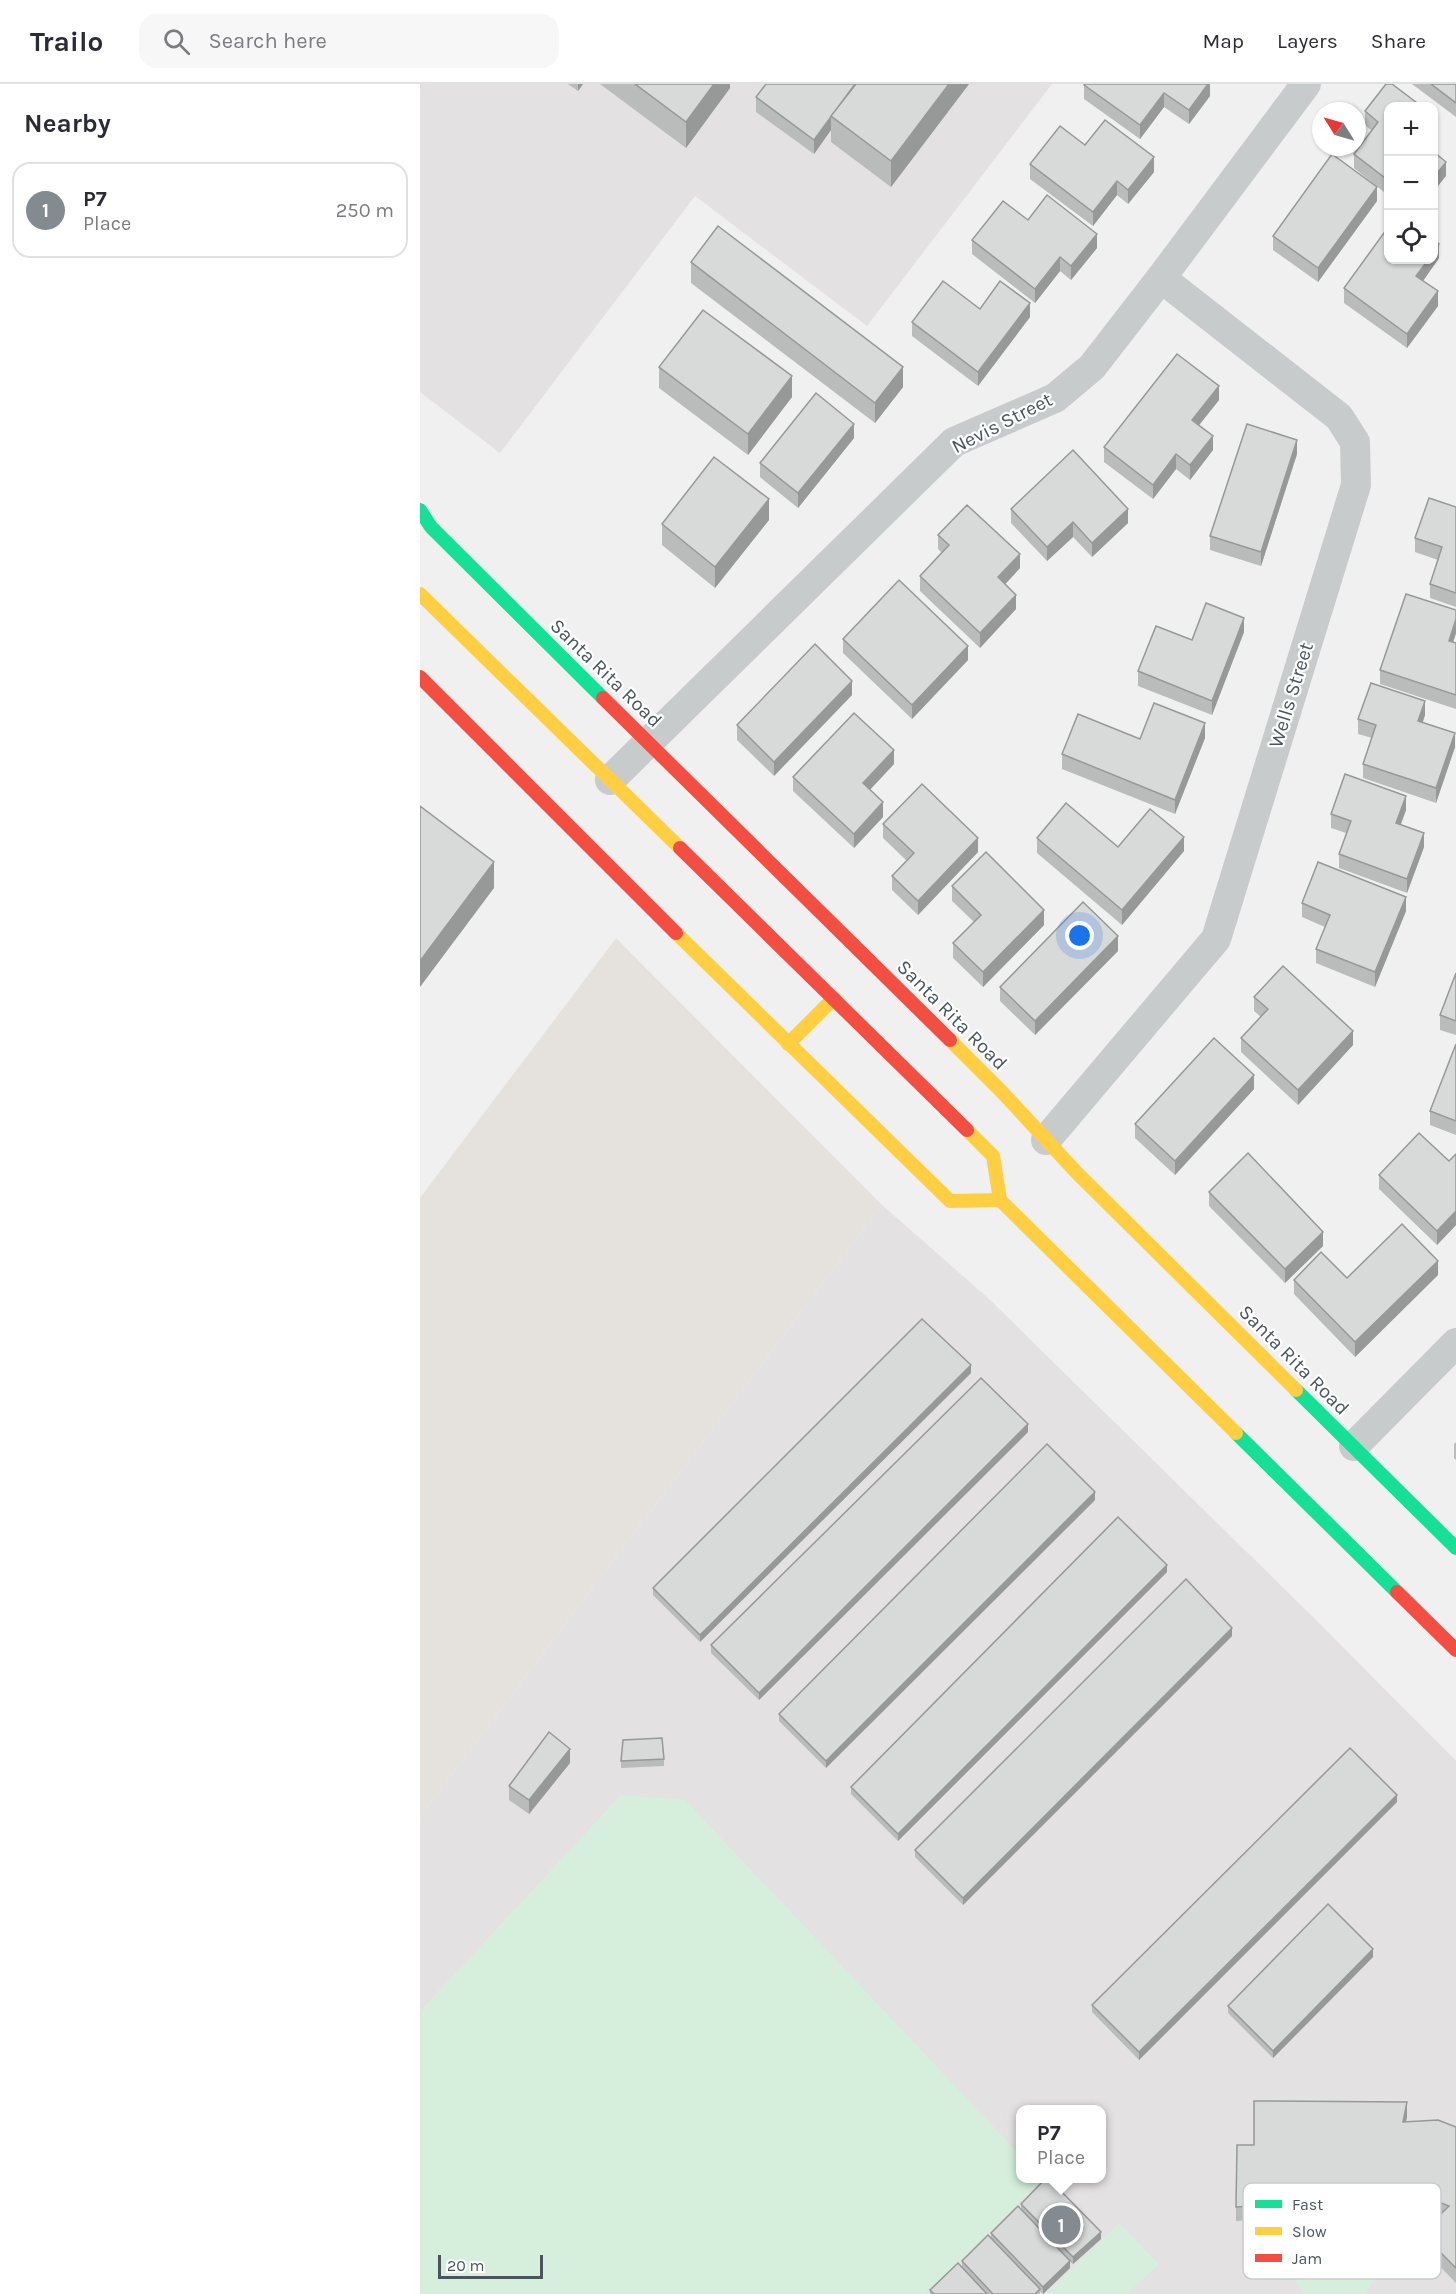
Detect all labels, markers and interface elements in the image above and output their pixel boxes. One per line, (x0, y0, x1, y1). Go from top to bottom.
search box (139, 14, 559, 68)
text: Trailo (30, 25, 103, 58)
icon: search (160, 25, 193, 58)
text: Search here (208, 28, 327, 54)
text: Map (1202, 29, 1244, 53)
text: Layers (1277, 29, 1338, 53)
text: Share (1371, 29, 1426, 53)
north arrow (1312, 102, 1366, 156)
map controls (1384, 102, 1438, 264)
button: + (1384, 102, 1438, 156)
text: Nearby (24, 108, 111, 139)
button: − (1384, 156, 1438, 210)
text: P7 (83, 186, 107, 212)
text: 1 (42, 199, 49, 222)
text: 250 m (336, 199, 394, 222)
button: locate (1384, 210, 1438, 264)
text: Place (83, 212, 131, 235)
street label: Nevis Street (948, 388, 1057, 458)
street label: Santa Rita Road (546, 614, 666, 732)
street label: Wells Street (1264, 639, 1318, 750)
your location (1065, 921, 1094, 950)
street label: Santa Rita Road (892, 955, 1012, 1075)
street label: Santa Rita Road (1234, 1300, 1354, 1420)
popup (1016, 2105, 1106, 2183)
text: P7 (1037, 2120, 1061, 2146)
text: Place (1037, 2146, 1085, 2169)
legend (1243, 2183, 1441, 2279)
text: Fast (1292, 2195, 1323, 2214)
pin: 1 (1042, 2202, 1080, 2248)
text: Slow (1292, 2222, 1327, 2241)
text: Jam (1292, 2249, 1322, 2268)
scale bar (438, 2252, 543, 2280)
text: 20 m (447, 2256, 485, 2275)

